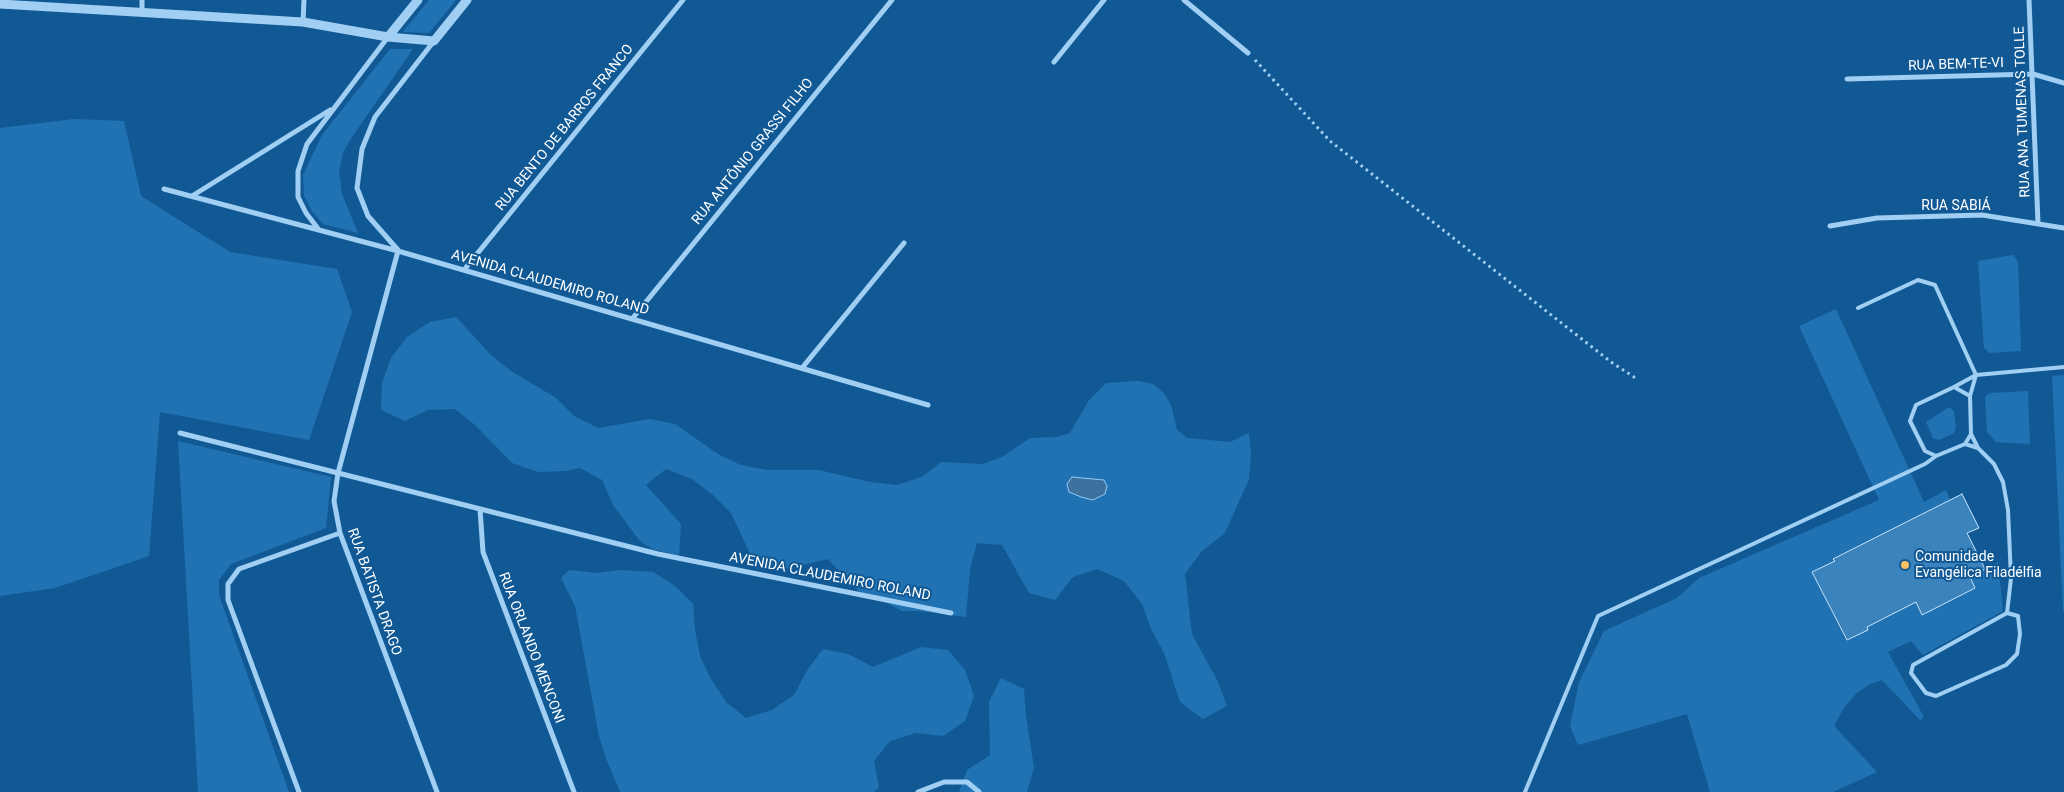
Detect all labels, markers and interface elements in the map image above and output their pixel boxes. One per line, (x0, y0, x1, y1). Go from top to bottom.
street label: RUA ANA TUMENAS TOLLE (2012, 26, 2034, 198)
street label: RUA BENTO DE BARROS FRANCO (493, 41, 637, 215)
street label: RUA BEM-TE-VI (1908, 55, 2004, 75)
street label: RUA ANTÔNIO GRASSI FILHO (689, 75, 817, 229)
street label: RUA SABIÁ (1921, 198, 1991, 214)
street label: AVENIDA CLAUDEMIRO ROLAND (449, 247, 651, 319)
street label: RUA BATISTA DRAGO (343, 526, 405, 658)
street label: AVENIDA CLAUDEMIRO ROLAND (728, 549, 932, 605)
place label: Comunidade Evangélica Filadélfia (1915, 549, 2042, 582)
marker: Comunidade Evangélica Filadélfia (1899, 559, 1911, 571)
street label: RUA ORLANDO MENCONI (494, 570, 568, 726)

